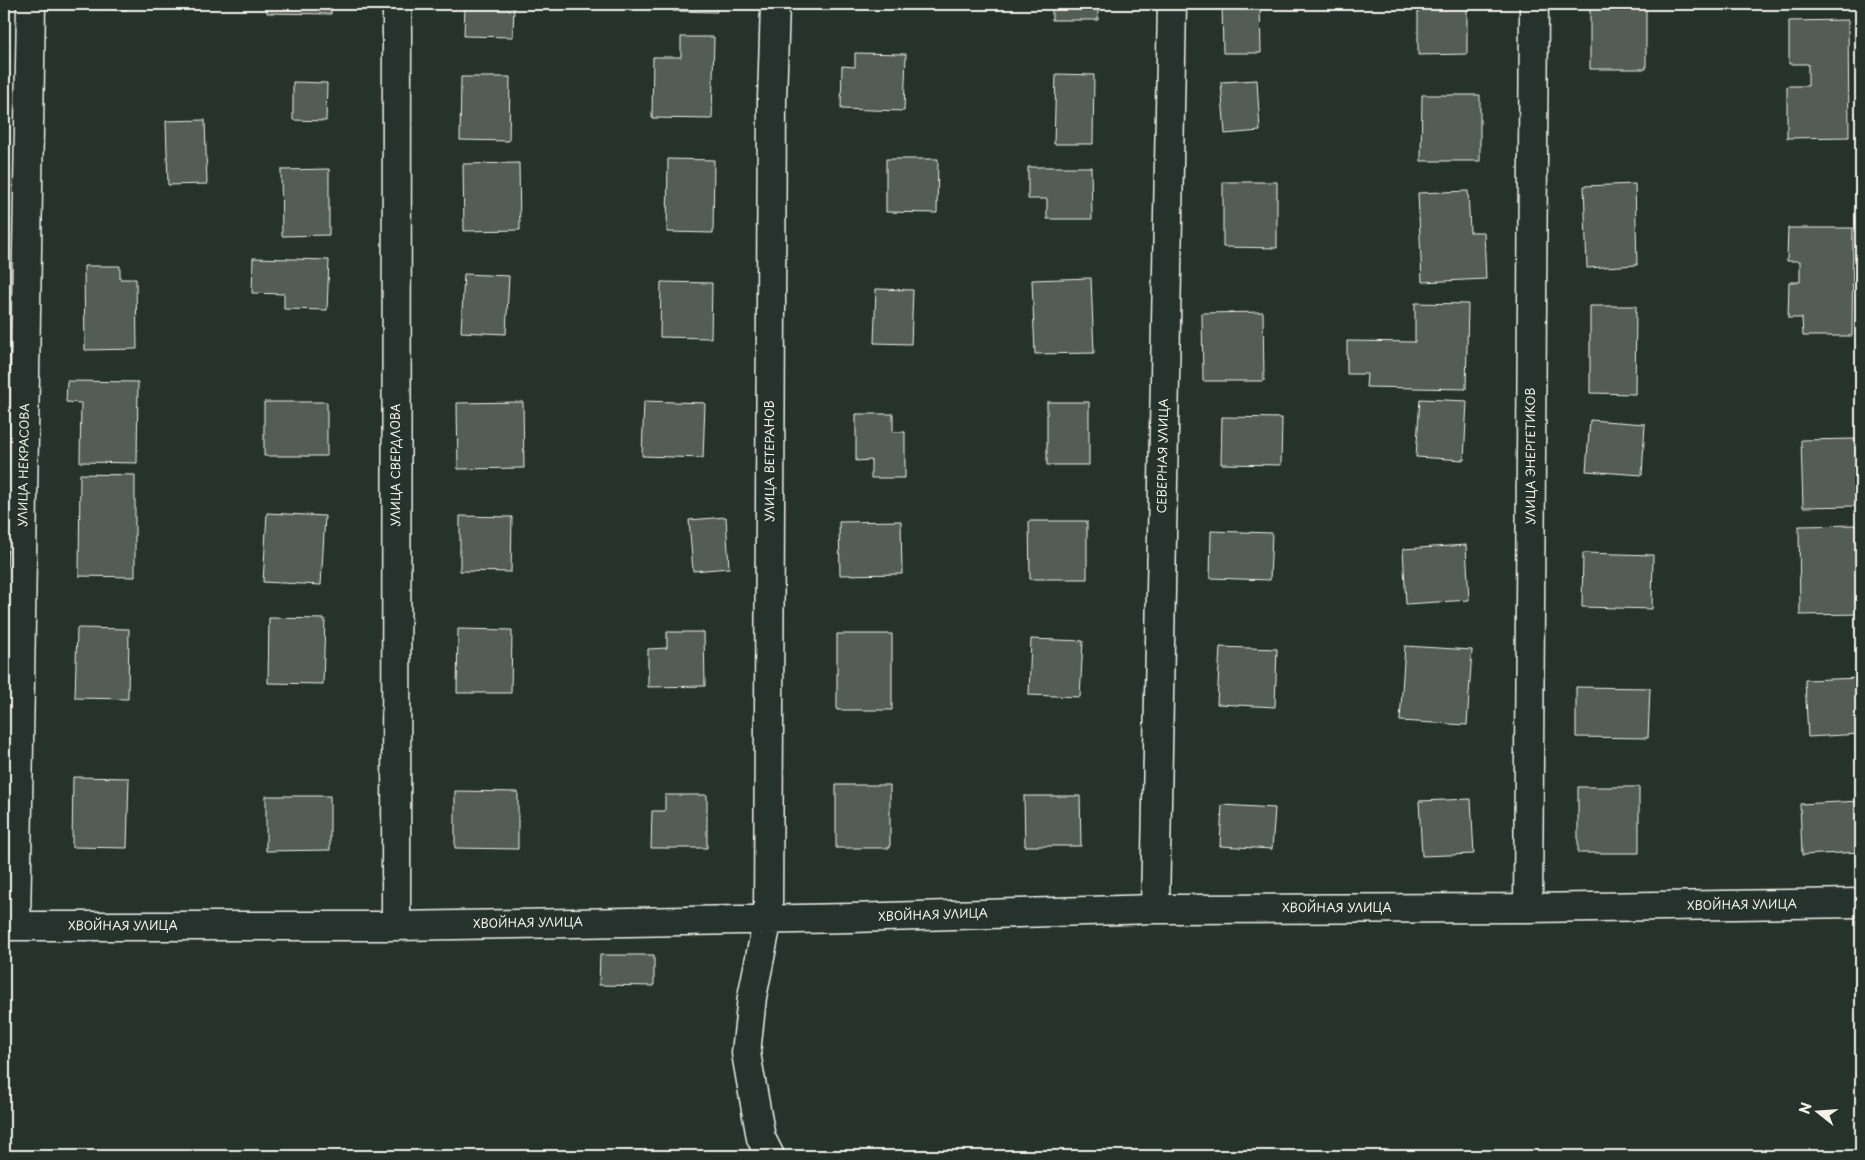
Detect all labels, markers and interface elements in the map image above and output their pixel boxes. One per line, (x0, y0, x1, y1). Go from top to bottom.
street label: УЛИЦА ЭНЕРГЕТИКОВ (1521, 388, 1539, 524)
street label: СЕВЕРНАЯ УЛИЦА (1152, 398, 1172, 514)
street label: УЛИЦА ВЕТЕРАНОВ (760, 400, 778, 522)
street label: УЛИЦА НЕКРАСОВА (13, 403, 33, 527)
street label: УЛИЦА СВЕРДЛОВА (386, 403, 404, 526)
street label: ХВОЙНАЯ УЛИЦА (1687, 894, 1797, 914)
street label: ХВОЙНАЯ УЛИЦА (1282, 898, 1392, 916)
street label: ХВОЙНАЯ УЛИЦА (878, 903, 988, 925)
street label: ХВОЙНАЯ УЛИЦА (473, 912, 583, 932)
street label: ХВОЙНАЯ УЛИЦА (68, 916, 178, 934)
north arrow (1792, 1088, 1842, 1138)
text: N (1793, 1100, 1817, 1116)

